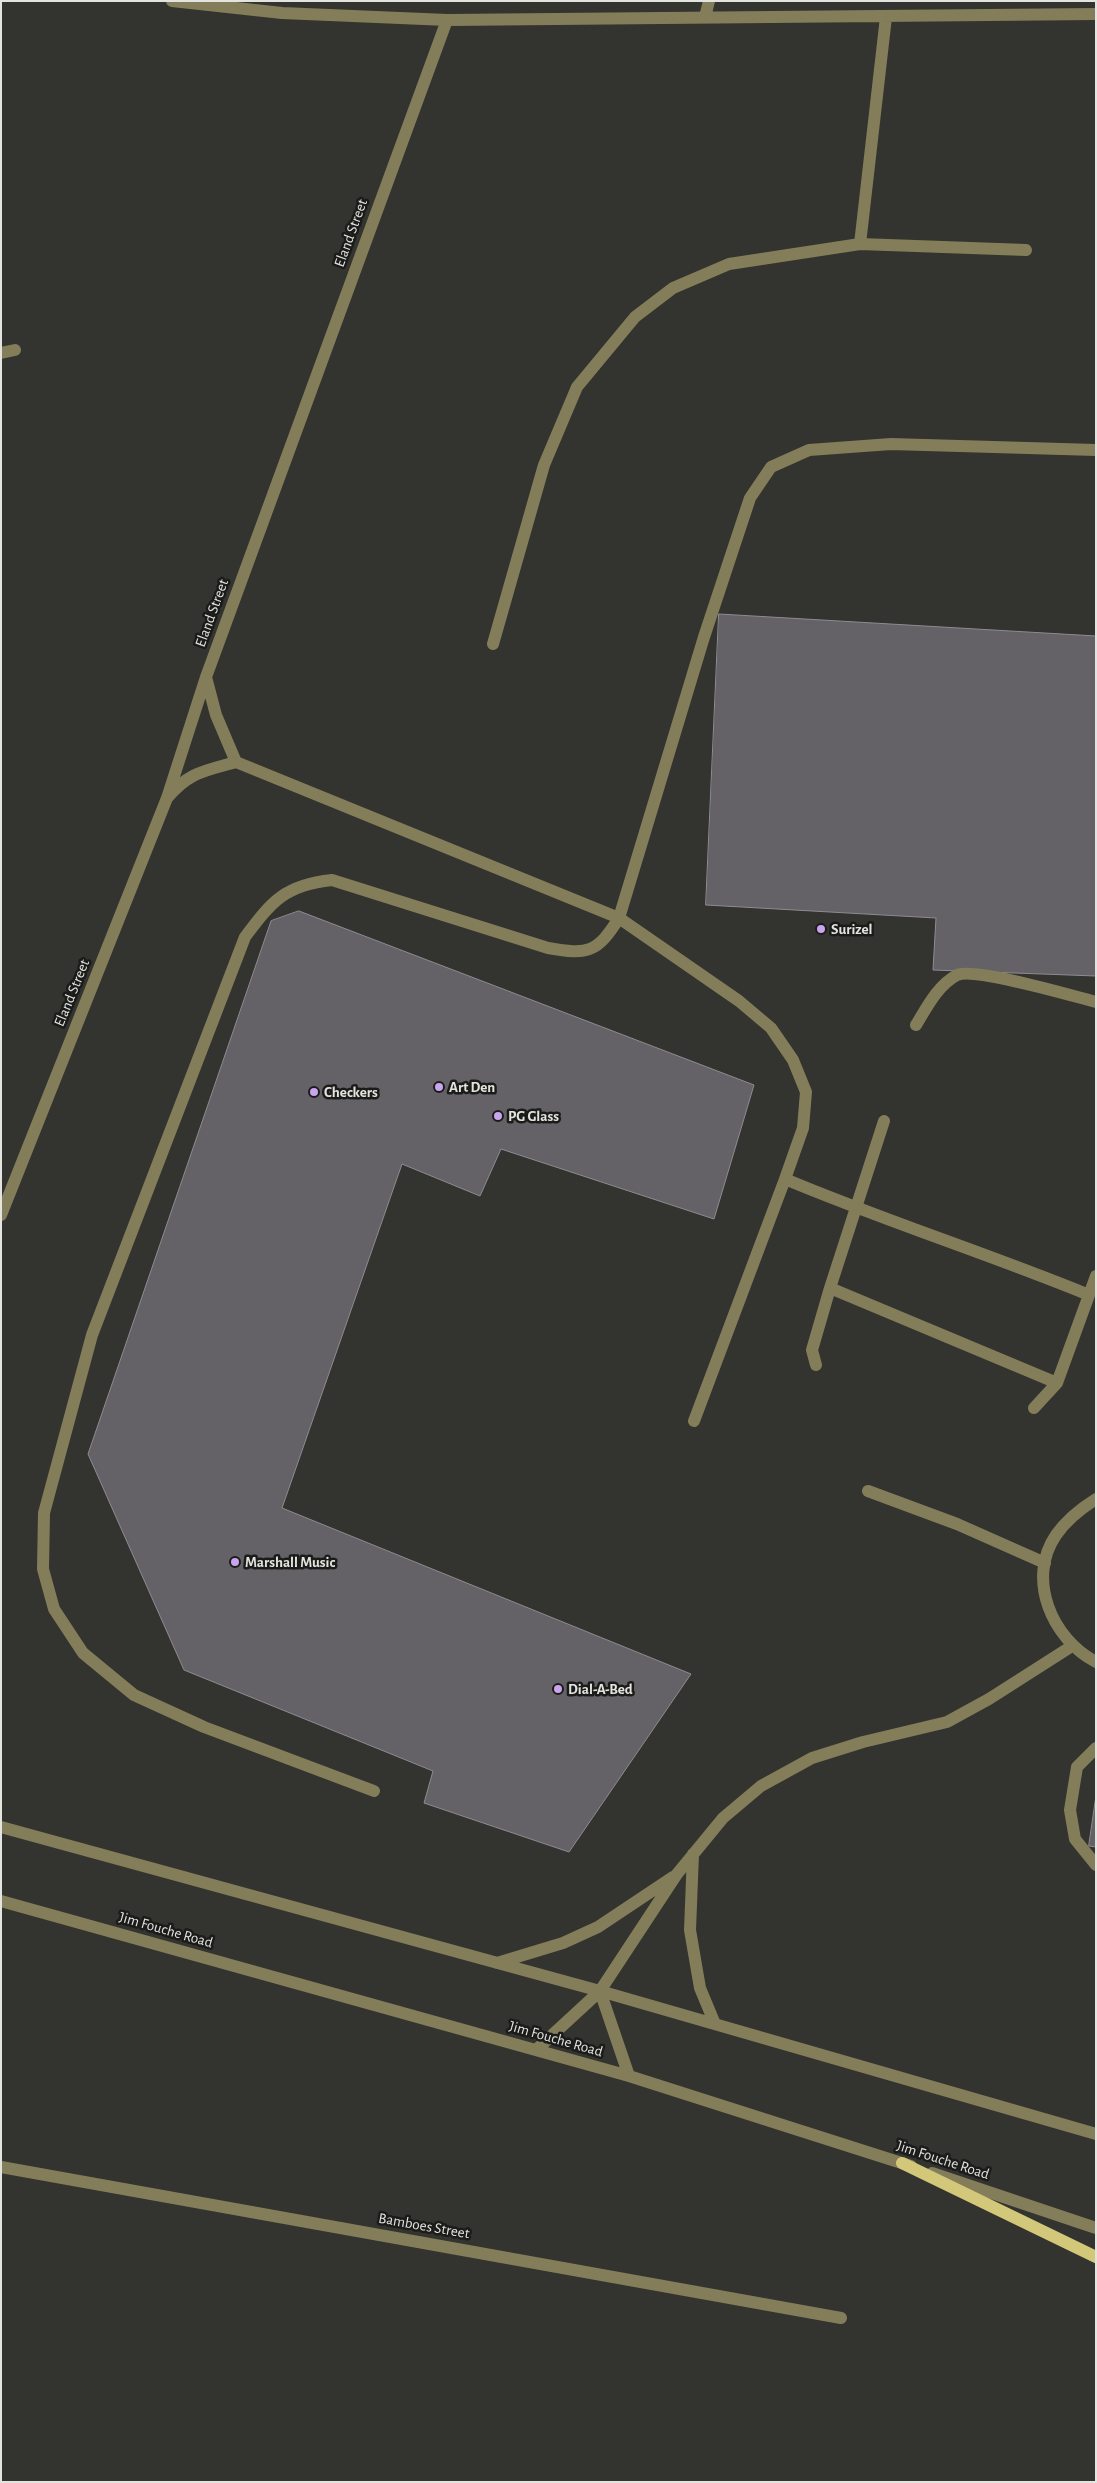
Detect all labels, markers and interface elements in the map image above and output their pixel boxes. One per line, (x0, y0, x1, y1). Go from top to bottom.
street label: Eland Street (330, 197, 372, 269)
street label: Eland Street (191, 577, 233, 649)
place label: Surizel (831, 920, 873, 938)
marker: Surizel (815, 923, 827, 935)
street label: Eland Street (50, 957, 94, 1029)
place label: Art Den (449, 1078, 495, 1096)
marker: Art Den (433, 1081, 445, 1093)
place label: Checkers (324, 1083, 378, 1101)
marker: Checkers (308, 1086, 320, 1098)
place label: PG Glass (508, 1107, 559, 1125)
marker: PG Glass (492, 1110, 504, 1122)
place label: Marshall Music (245, 1553, 335, 1571)
marker: Marshall Music (229, 1556, 241, 1568)
place label: Dial-A-Bed (568, 1680, 633, 1698)
marker: Dial-A-Bed (552, 1683, 564, 1695)
street label: Jim Fouche Road (117, 1908, 215, 1952)
street label: Jim Fouche Road (507, 2017, 605, 2061)
street label: Jim Fouche Road (894, 2137, 992, 2183)
street label: Bamboes Street (377, 2209, 471, 2243)

